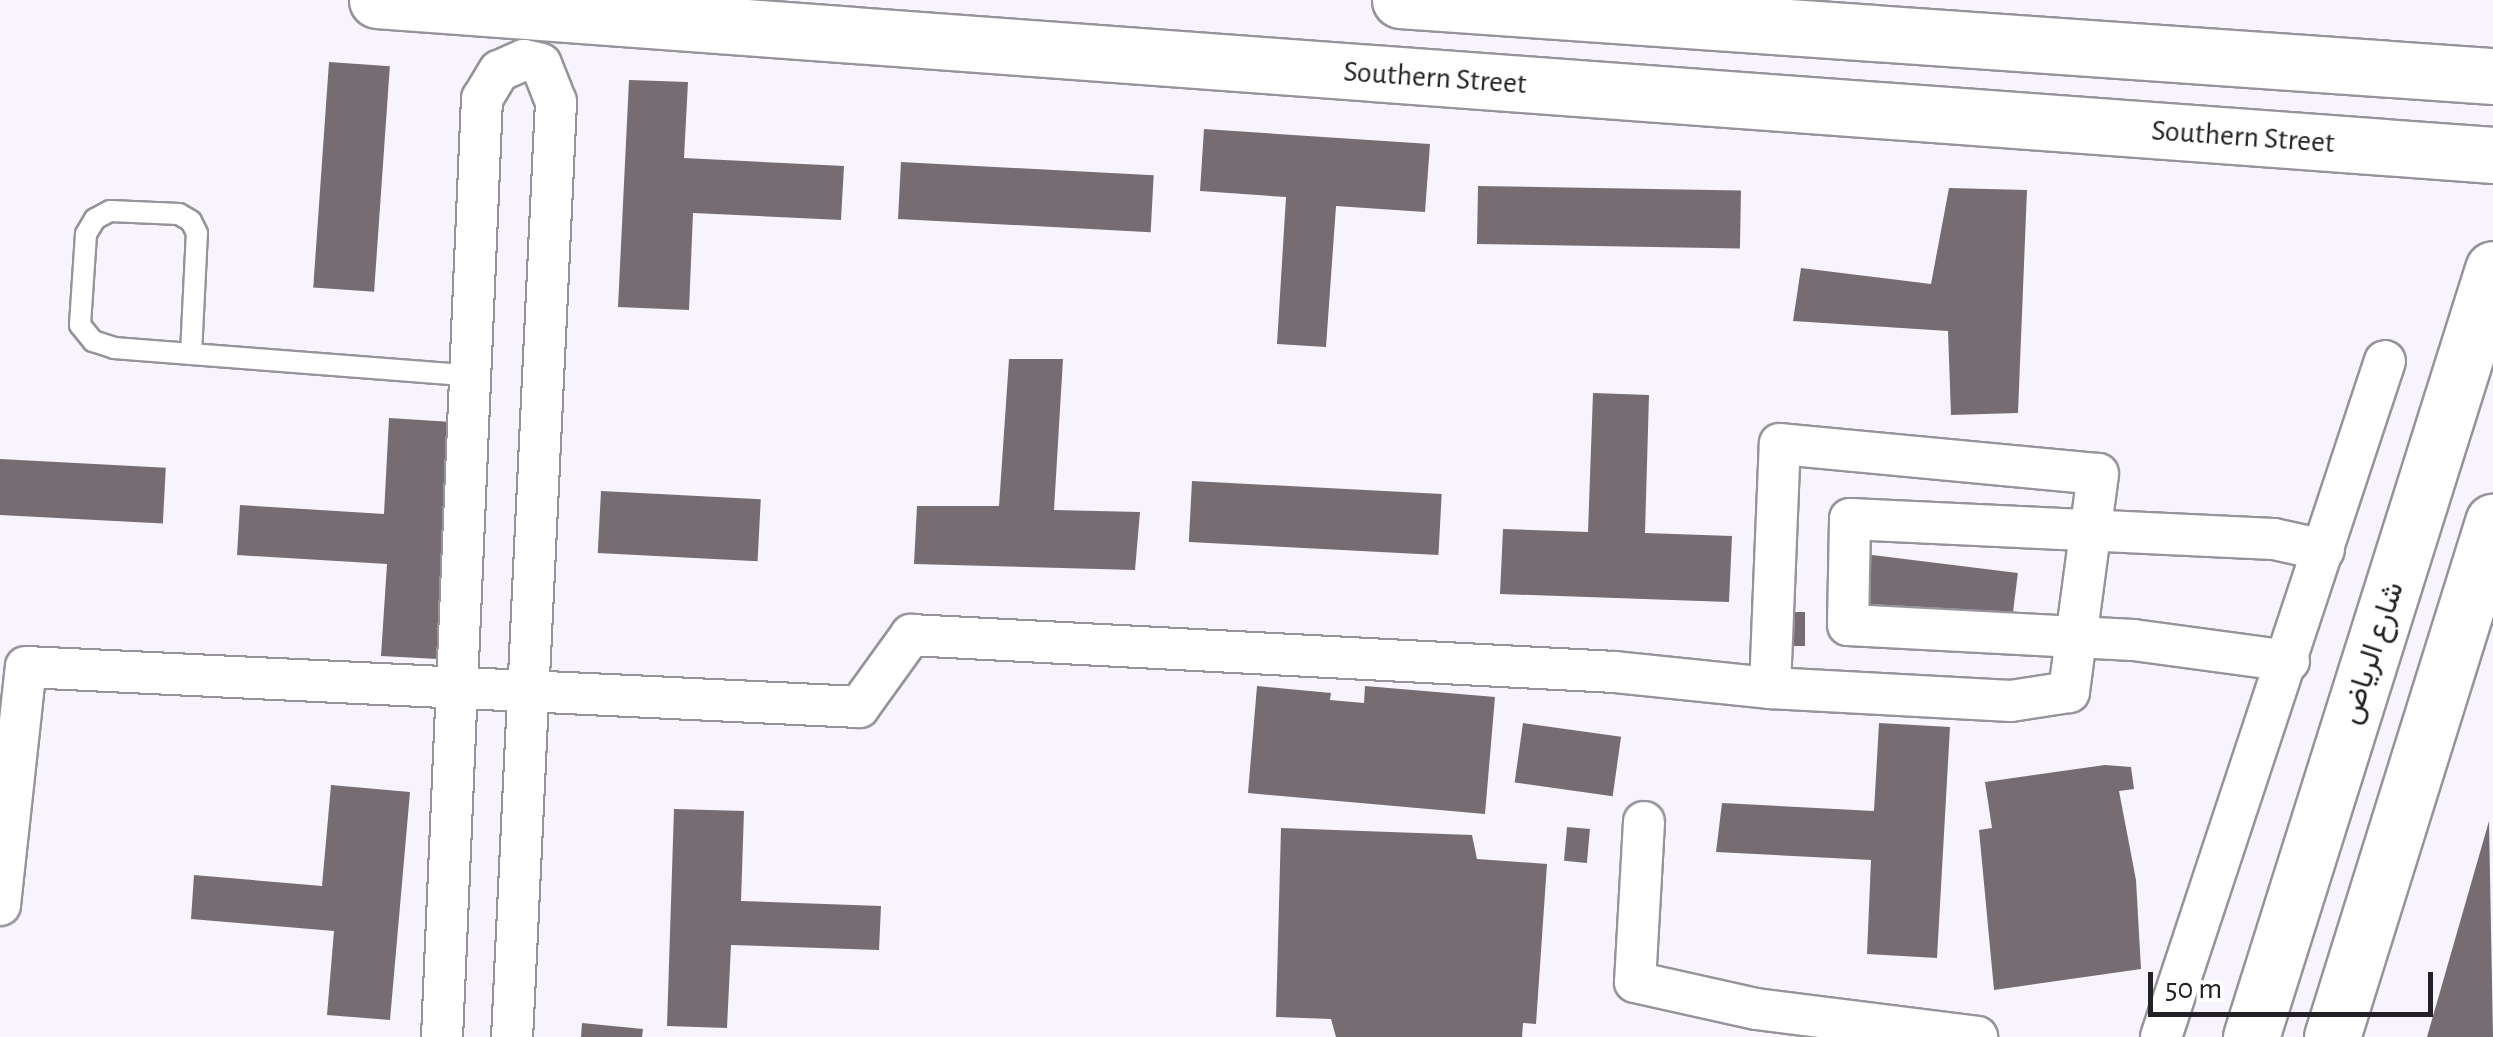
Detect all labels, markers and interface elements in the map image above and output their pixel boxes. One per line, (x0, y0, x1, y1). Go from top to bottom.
street label: Southern Street (1342, 54, 1528, 102)
street label: Southern Street (2150, 113, 2336, 161)
street label: شارع الرياض (2332, 577, 2412, 729)
scale bar (2153, 952, 2438, 1014)
text: 50 m (2165, 974, 2222, 1004)

